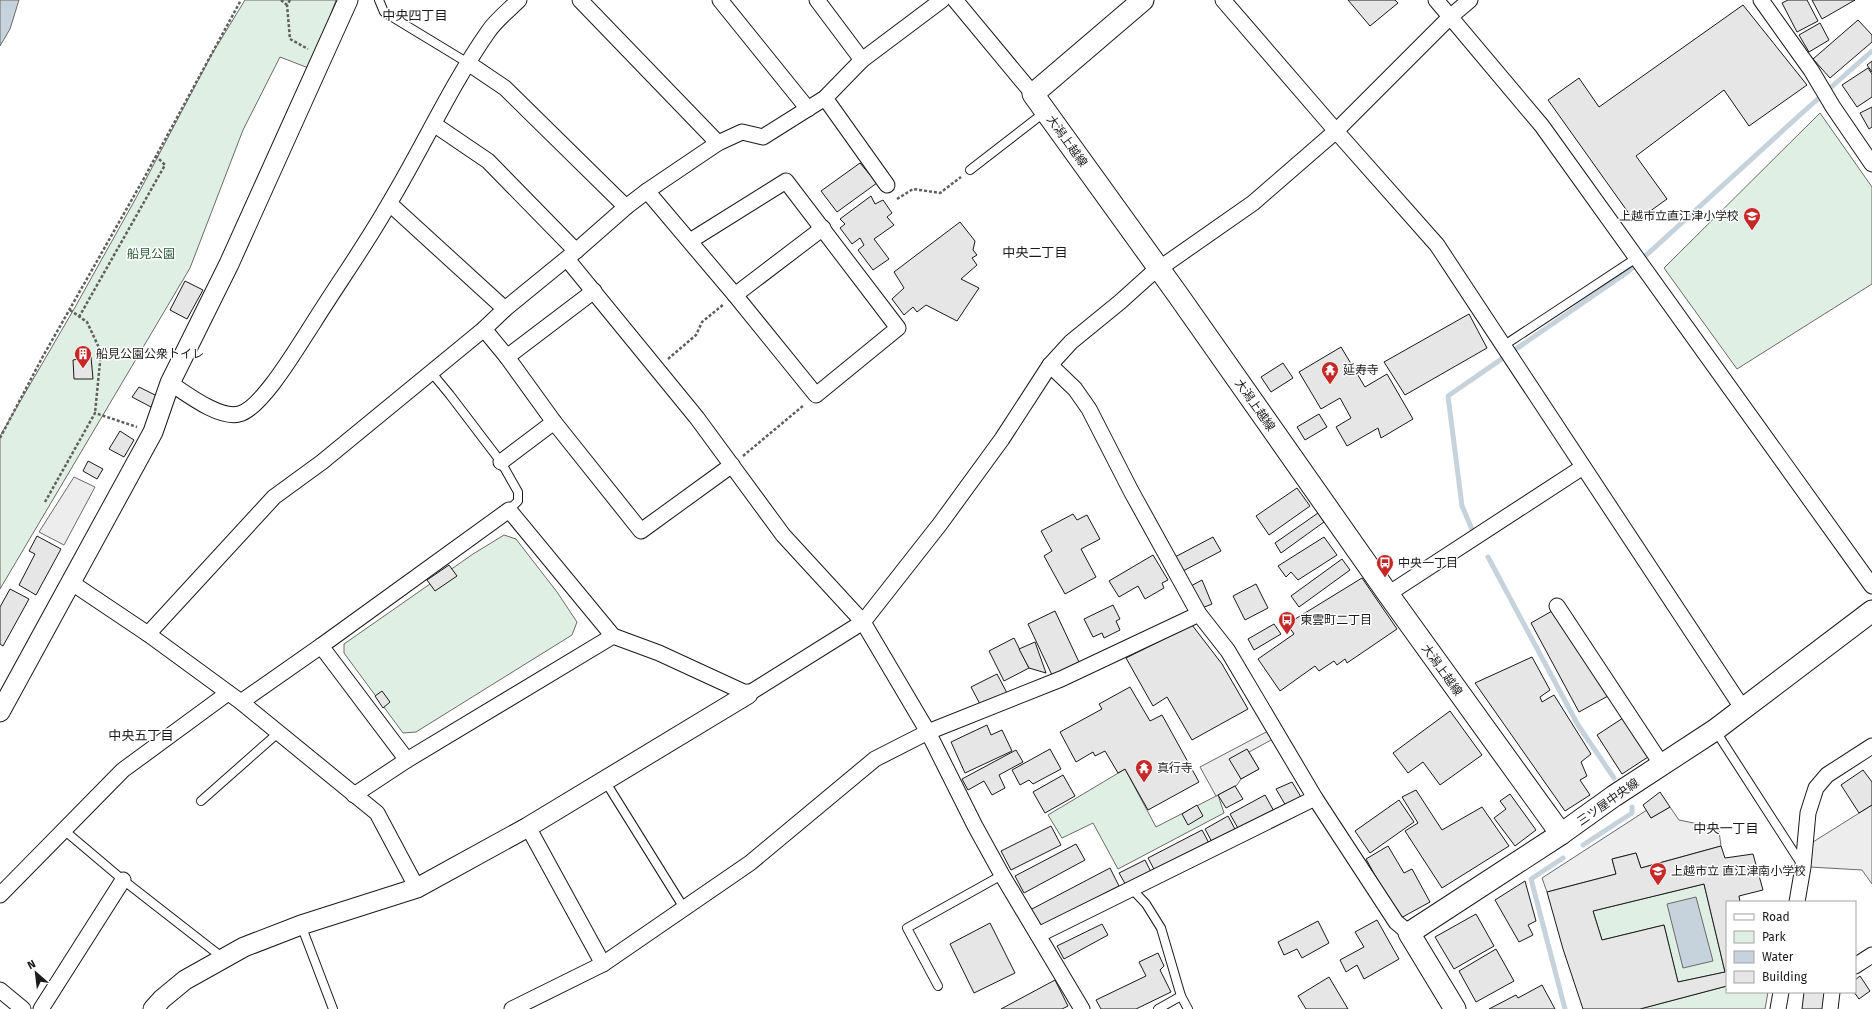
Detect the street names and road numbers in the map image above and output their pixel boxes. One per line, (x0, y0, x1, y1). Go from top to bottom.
street label: 大潟上越線 (1044, 113, 1090, 169)
street label: 大潟上越線 (1232, 376, 1278, 434)
street label: 大潟上越線 (1419, 642, 1465, 698)
street label: 三ツ屋中央線 (1574, 776, 1642, 828)

